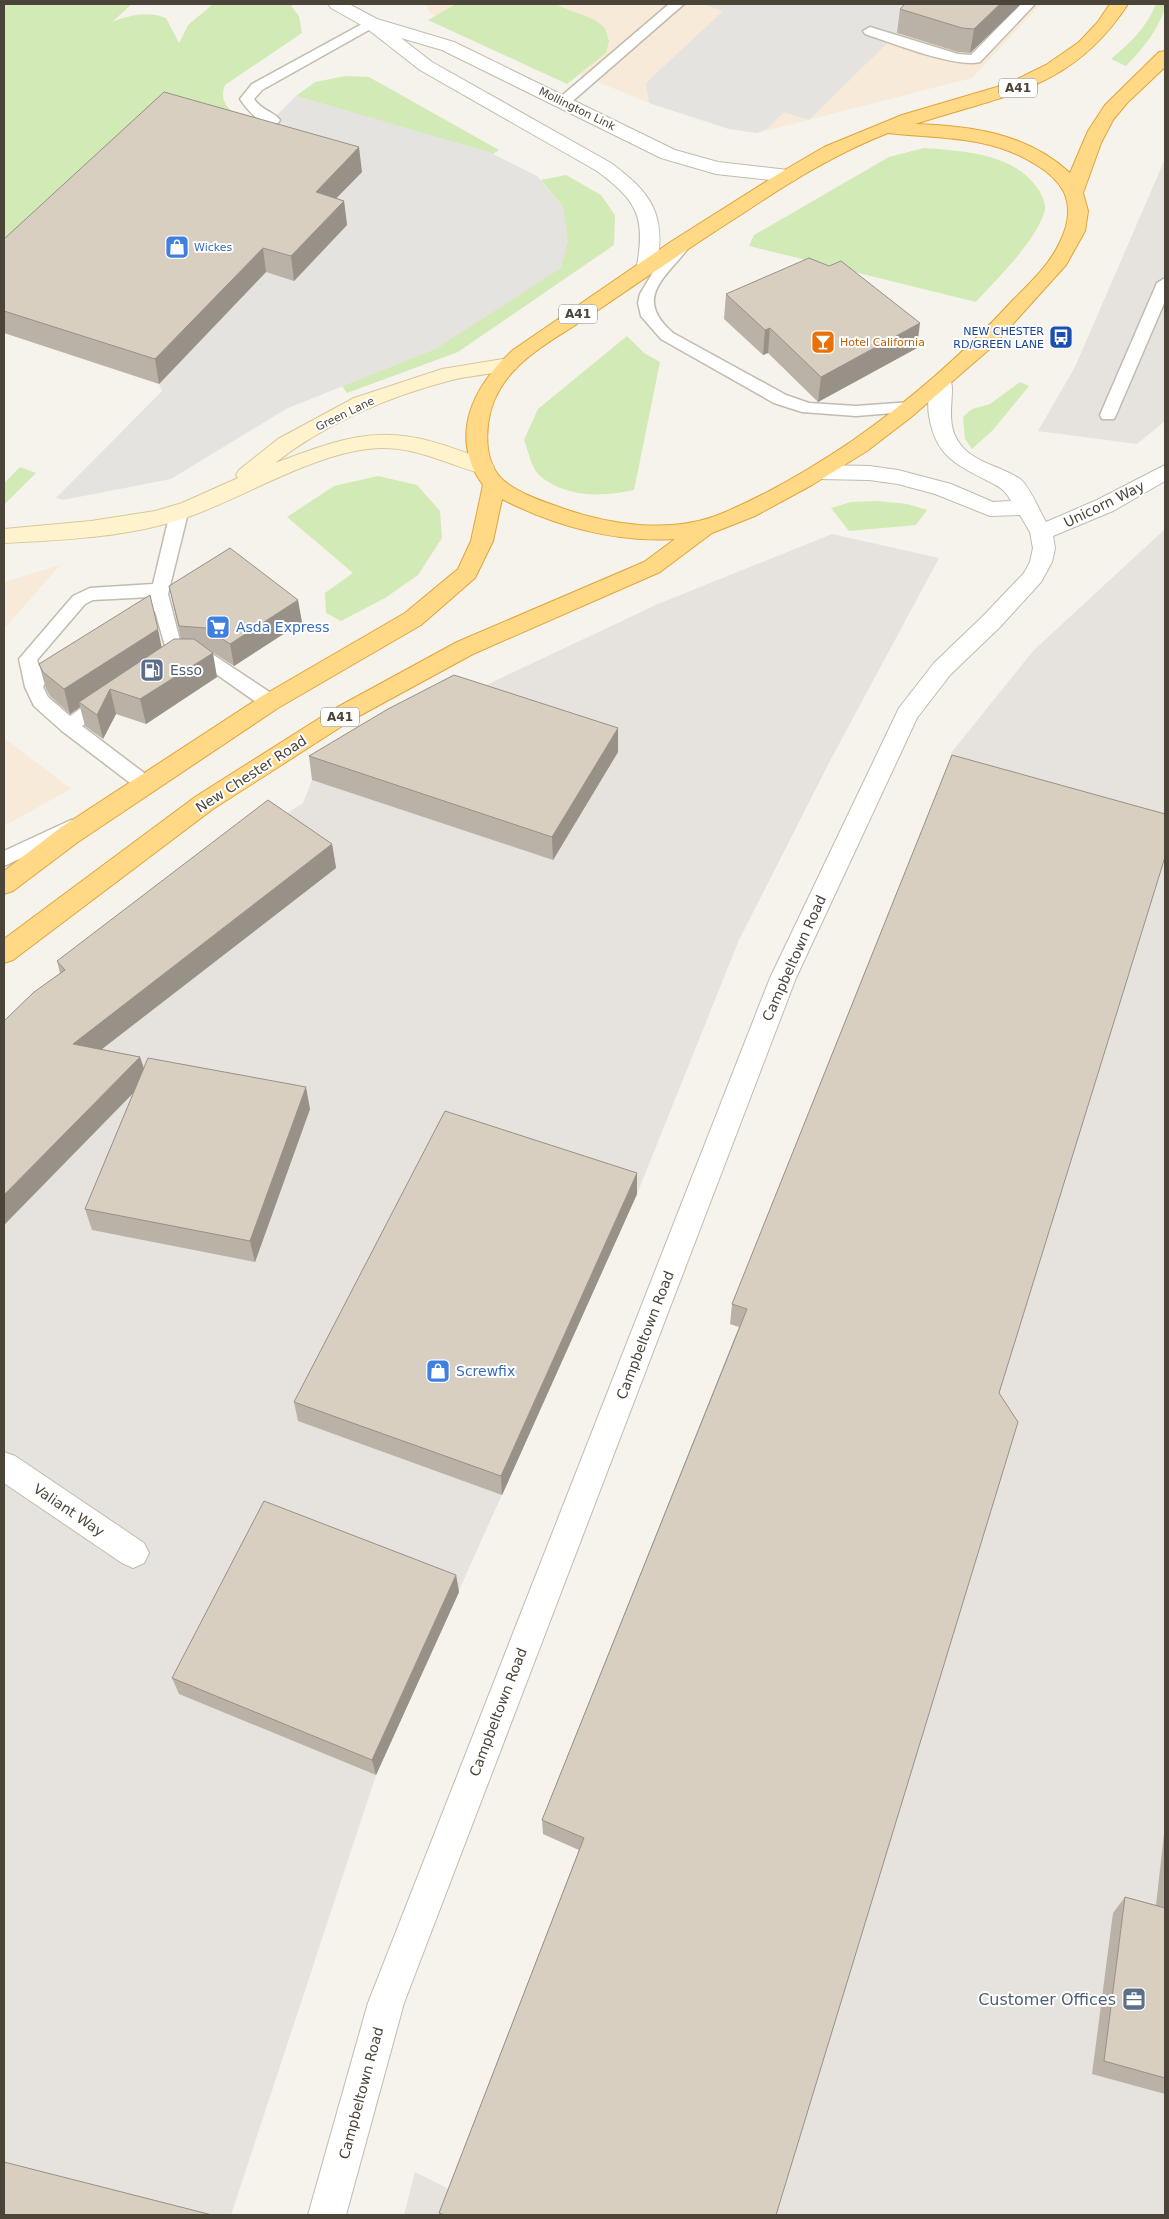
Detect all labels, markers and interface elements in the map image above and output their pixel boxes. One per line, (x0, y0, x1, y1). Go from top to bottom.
road number: A41 (999, 78, 1037, 98)
street label: Mollington Link (537, 85, 618, 133)
shop icon: Wickes (164, 234, 190, 260)
place label: Wickes (194, 241, 232, 254)
road number: A41 (559, 304, 597, 324)
bus stop icon: NEW CHESTER RD/GREEN LANE (1048, 324, 1074, 350)
place label: NEW CHESTER RD/GREEN LANE (953, 325, 1044, 351)
bar icon: Hotel California (810, 329, 836, 355)
place label: Hotel California (840, 336, 925, 349)
street label: Green Lane (314, 394, 377, 434)
street label: Unicorn Way (1061, 478, 1147, 530)
supermarket icon: Asda Express (205, 614, 231, 640)
place label: Asda Express (236, 619, 329, 635)
fuel station icon: Esso (139, 657, 165, 683)
place label: Esso (170, 662, 202, 678)
road number: A41 (321, 708, 359, 726)
street label: New Chester Road (193, 732, 309, 816)
street label: Campbeltown Road (759, 893, 829, 1023)
street label: Campbeltown Road (613, 1269, 677, 1401)
shop icon: Screwfix (425, 1358, 451, 1384)
place label: Screwfix (456, 1363, 515, 1379)
street label: Valiant Way (31, 1480, 107, 1540)
street label: Campbeltown Road (466, 1646, 530, 1778)
office icon: Customer Offices (1121, 1986, 1147, 2012)
place label: Customer Offices (978, 1990, 1116, 2009)
street label: Campbeltown Road (336, 2025, 386, 2161)

